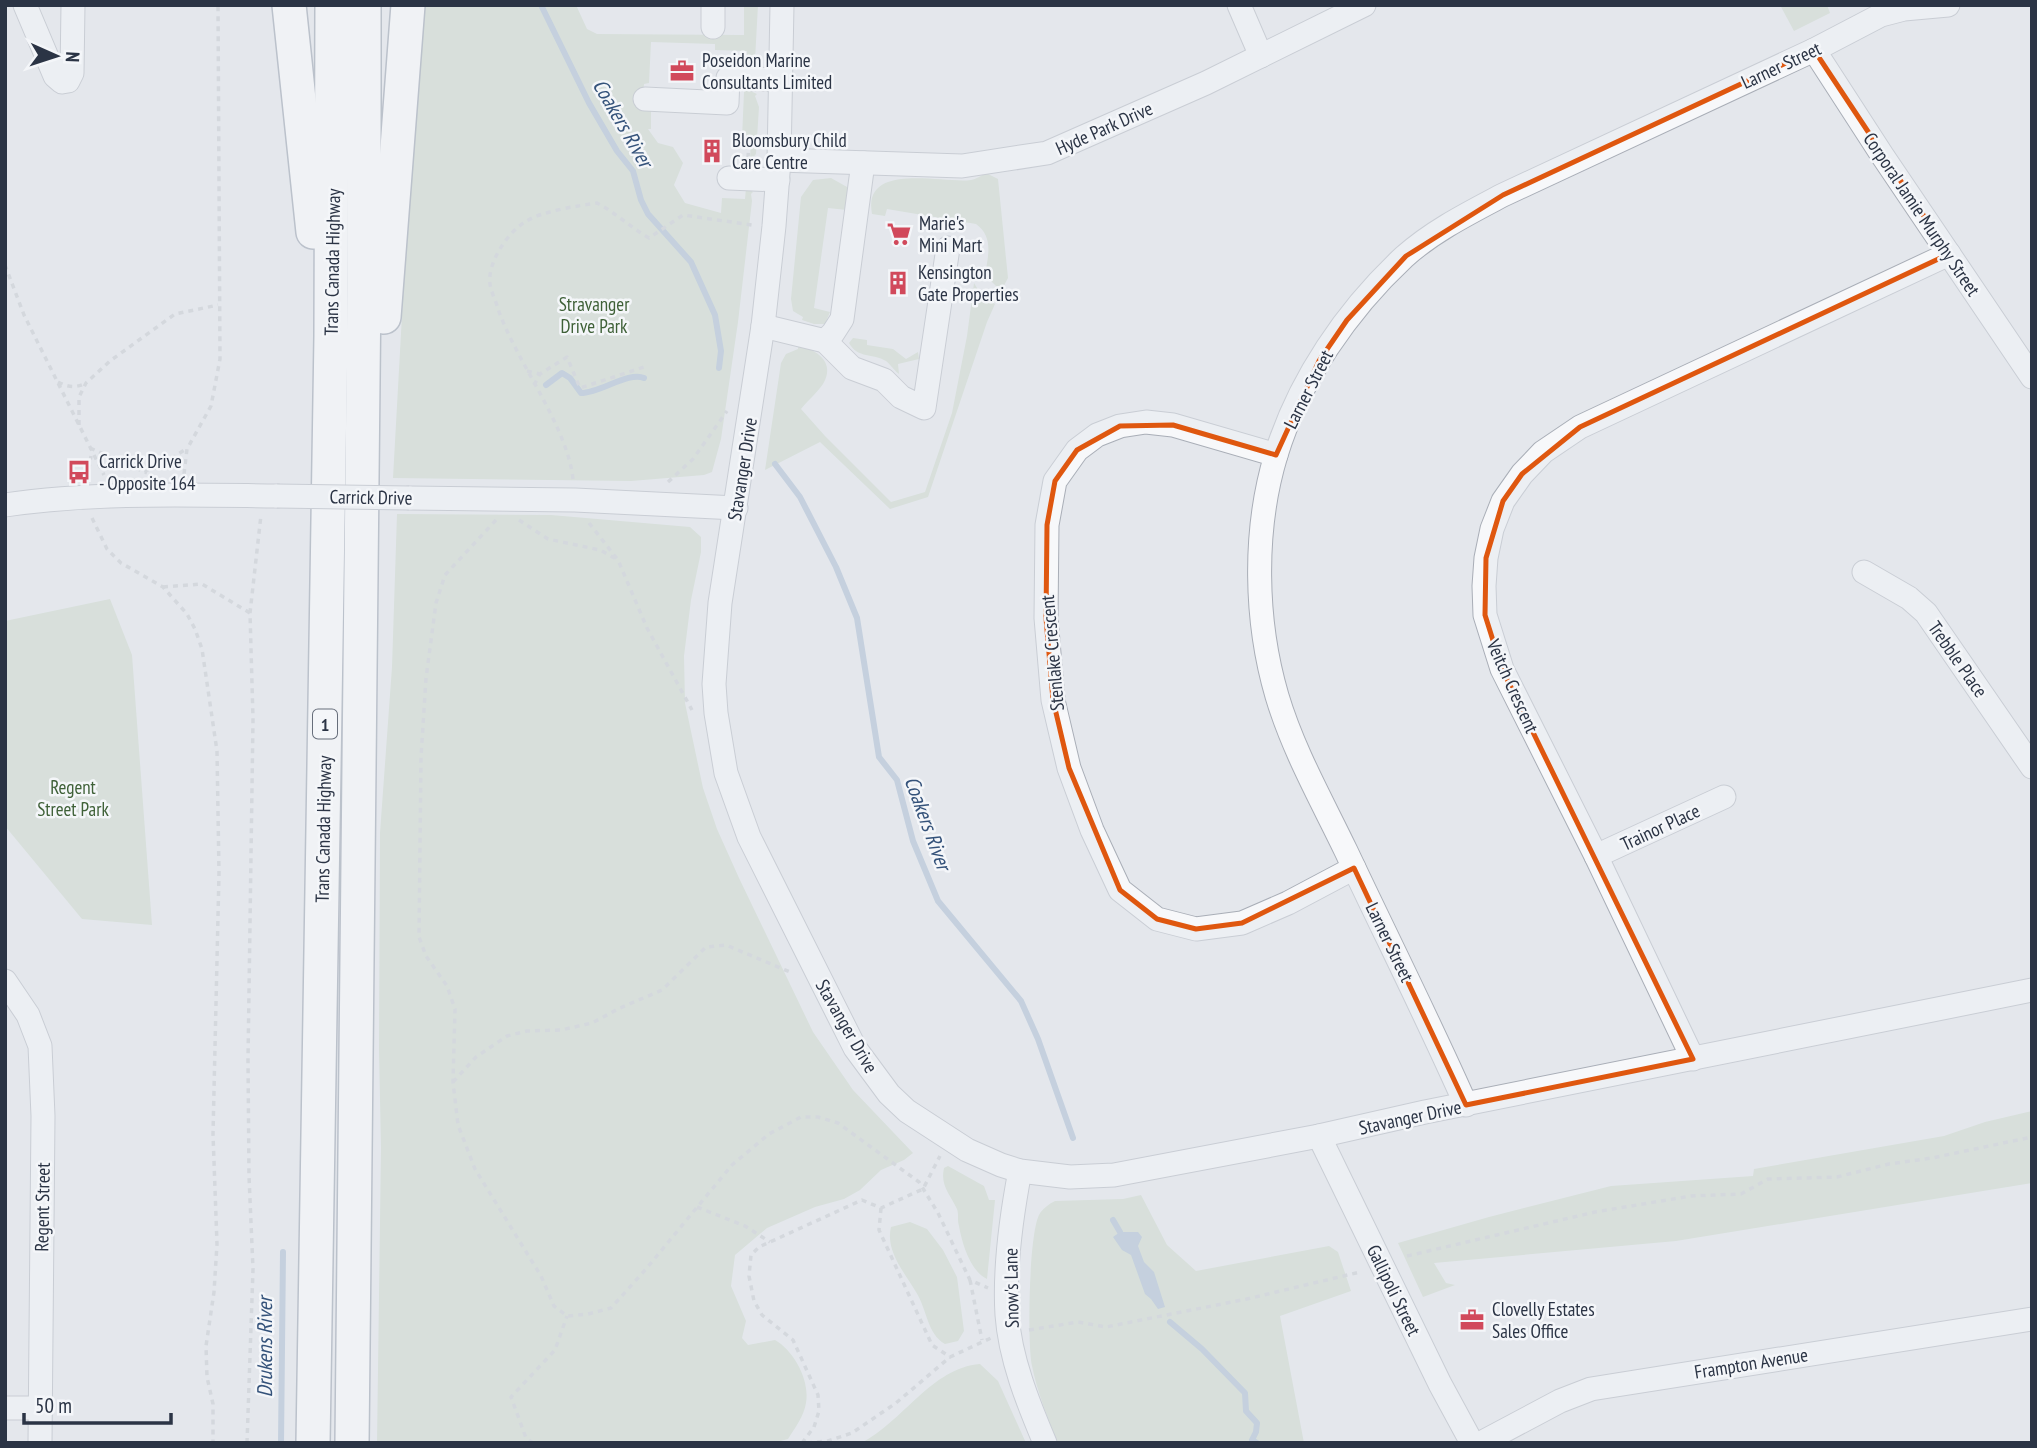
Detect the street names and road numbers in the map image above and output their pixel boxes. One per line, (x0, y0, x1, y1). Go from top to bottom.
street label: Larner Street (1737, 36, 1825, 94)
street label: Hyde Park Drive (1052, 96, 1156, 160)
street label: Corporal Jamie Murphy Street (1858, 128, 1986, 301)
street label: Trans Canada Highway (319, 187, 345, 336)
street label: Larner Street (1278, 345, 1338, 432)
street label: Stavanger Drive (722, 416, 762, 522)
street label: Carrick Drive (329, 484, 413, 510)
street label: Stenlake Crescent (1035, 593, 1069, 712)
street label: Trebble Place (1923, 616, 1993, 702)
street label: Veitch Crescent (1481, 635, 1545, 737)
road number: 1 (313, 710, 337, 738)
street label: Trans Canada Highway (310, 754, 336, 903)
street label: Trainor Place (1617, 798, 1703, 856)
street label: Larner Street (1361, 898, 1420, 986)
street label: Stavanger Drive (811, 975, 883, 1077)
street label: Stavanger Drive (1357, 1094, 1464, 1140)
street label: Regent Street (29, 1162, 55, 1252)
street label: Gallipoli Street (1362, 1241, 1427, 1340)
street label: Snow's Lane (998, 1248, 1024, 1328)
street label: Frampton Avenue (1693, 1342, 1810, 1384)

